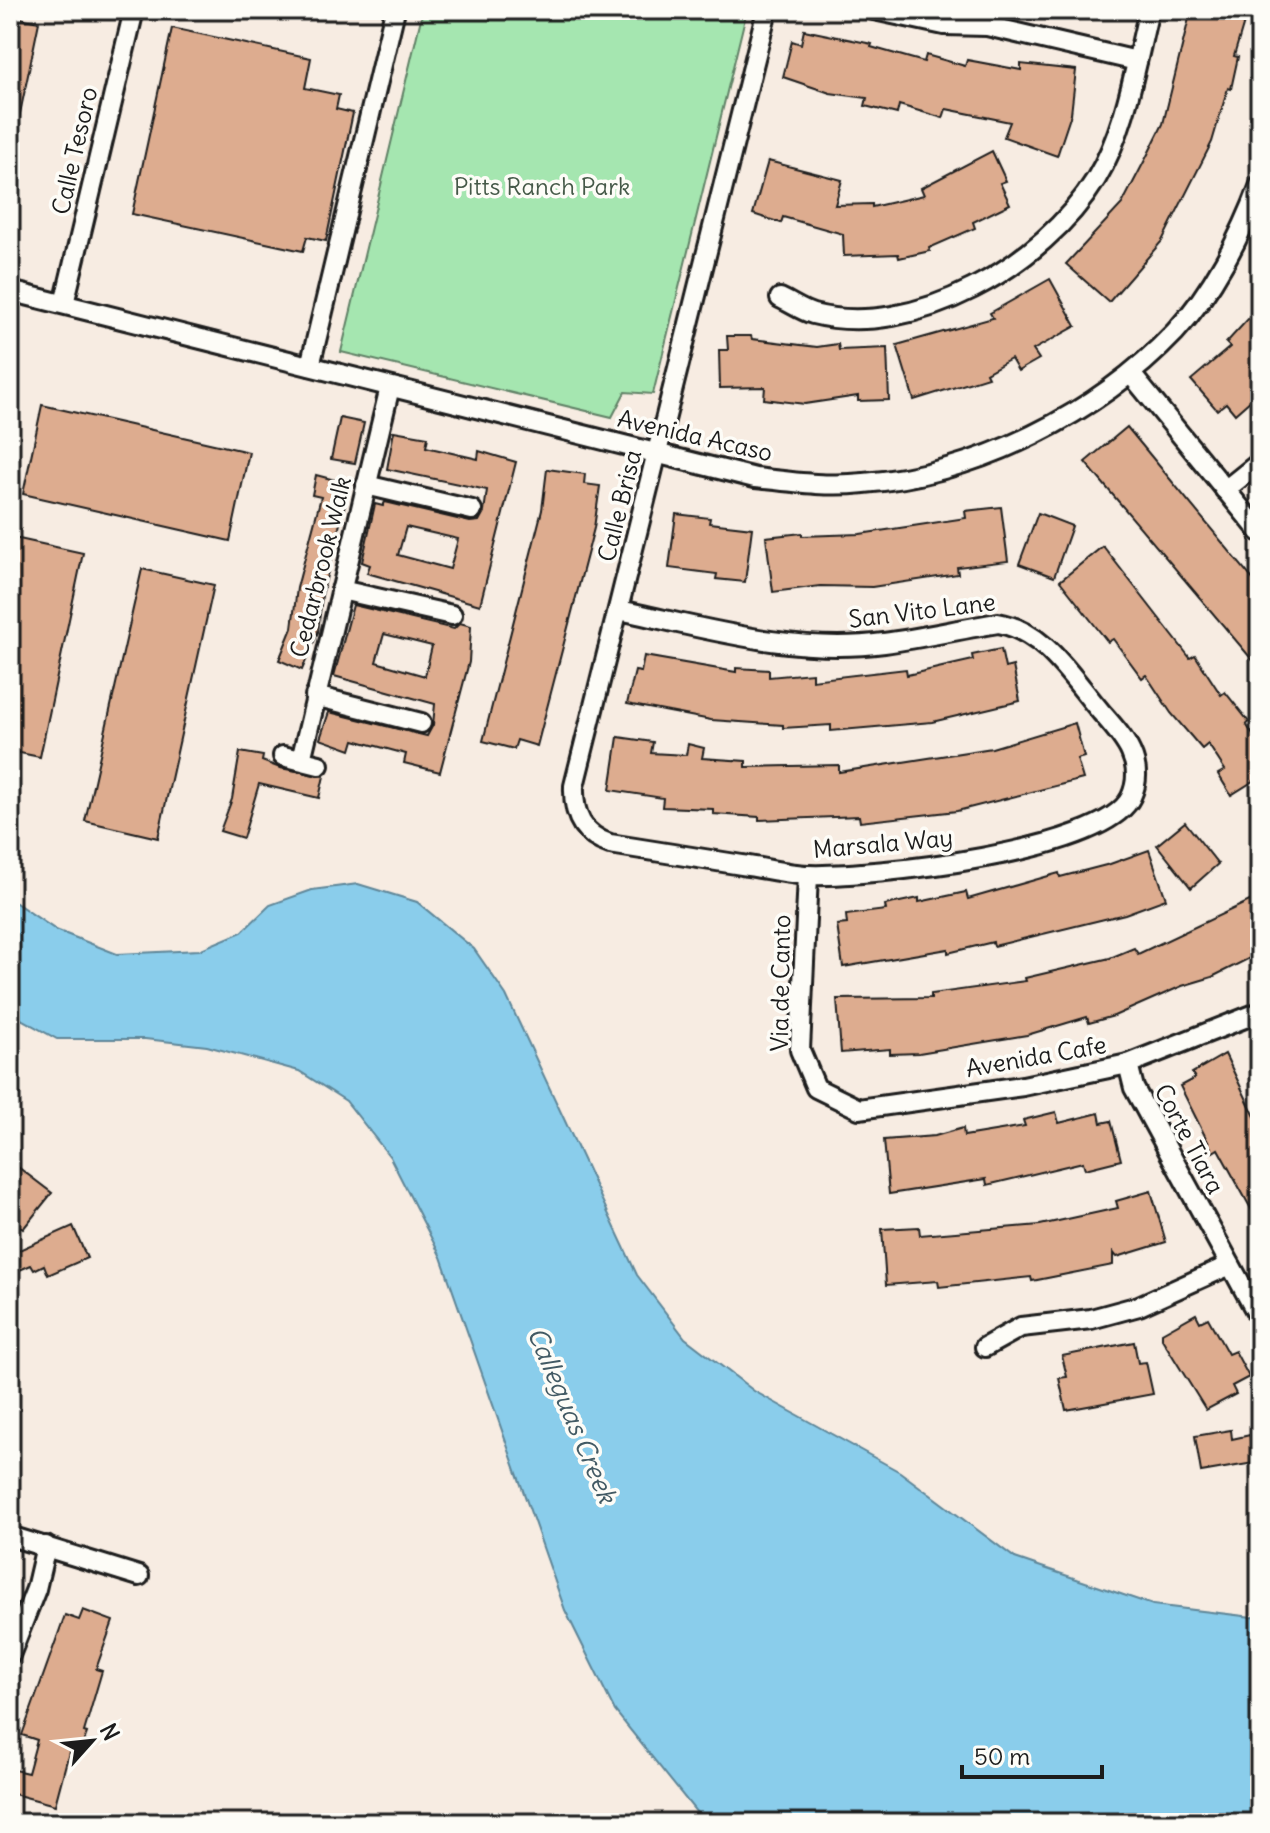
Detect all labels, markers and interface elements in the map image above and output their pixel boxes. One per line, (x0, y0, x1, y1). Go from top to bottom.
street label: Calle Tesoro (45, 84, 103, 217)
park label: Pitts Ranch Park (454, 171, 630, 201)
street label: Avenida Acaso (615, 403, 776, 467)
street label: Calle Brisa (591, 447, 647, 565)
street label: Cedarbrook Walk (283, 473, 357, 661)
street label: San Vito Lane (847, 586, 997, 634)
street label: Marsala Way (812, 822, 954, 864)
street label: Via de Canto (764, 914, 796, 1052)
street label: Avenida Cafe (963, 1029, 1108, 1083)
street label: Corte Tiara (1148, 1078, 1231, 1199)
water label: Calleguas Creek (521, 1322, 625, 1509)
north arrow (52, 1701, 132, 1781)
text: N (94, 1719, 126, 1745)
scale bar (962, 1729, 1102, 1779)
text: 50 m (974, 1741, 1030, 1771)

